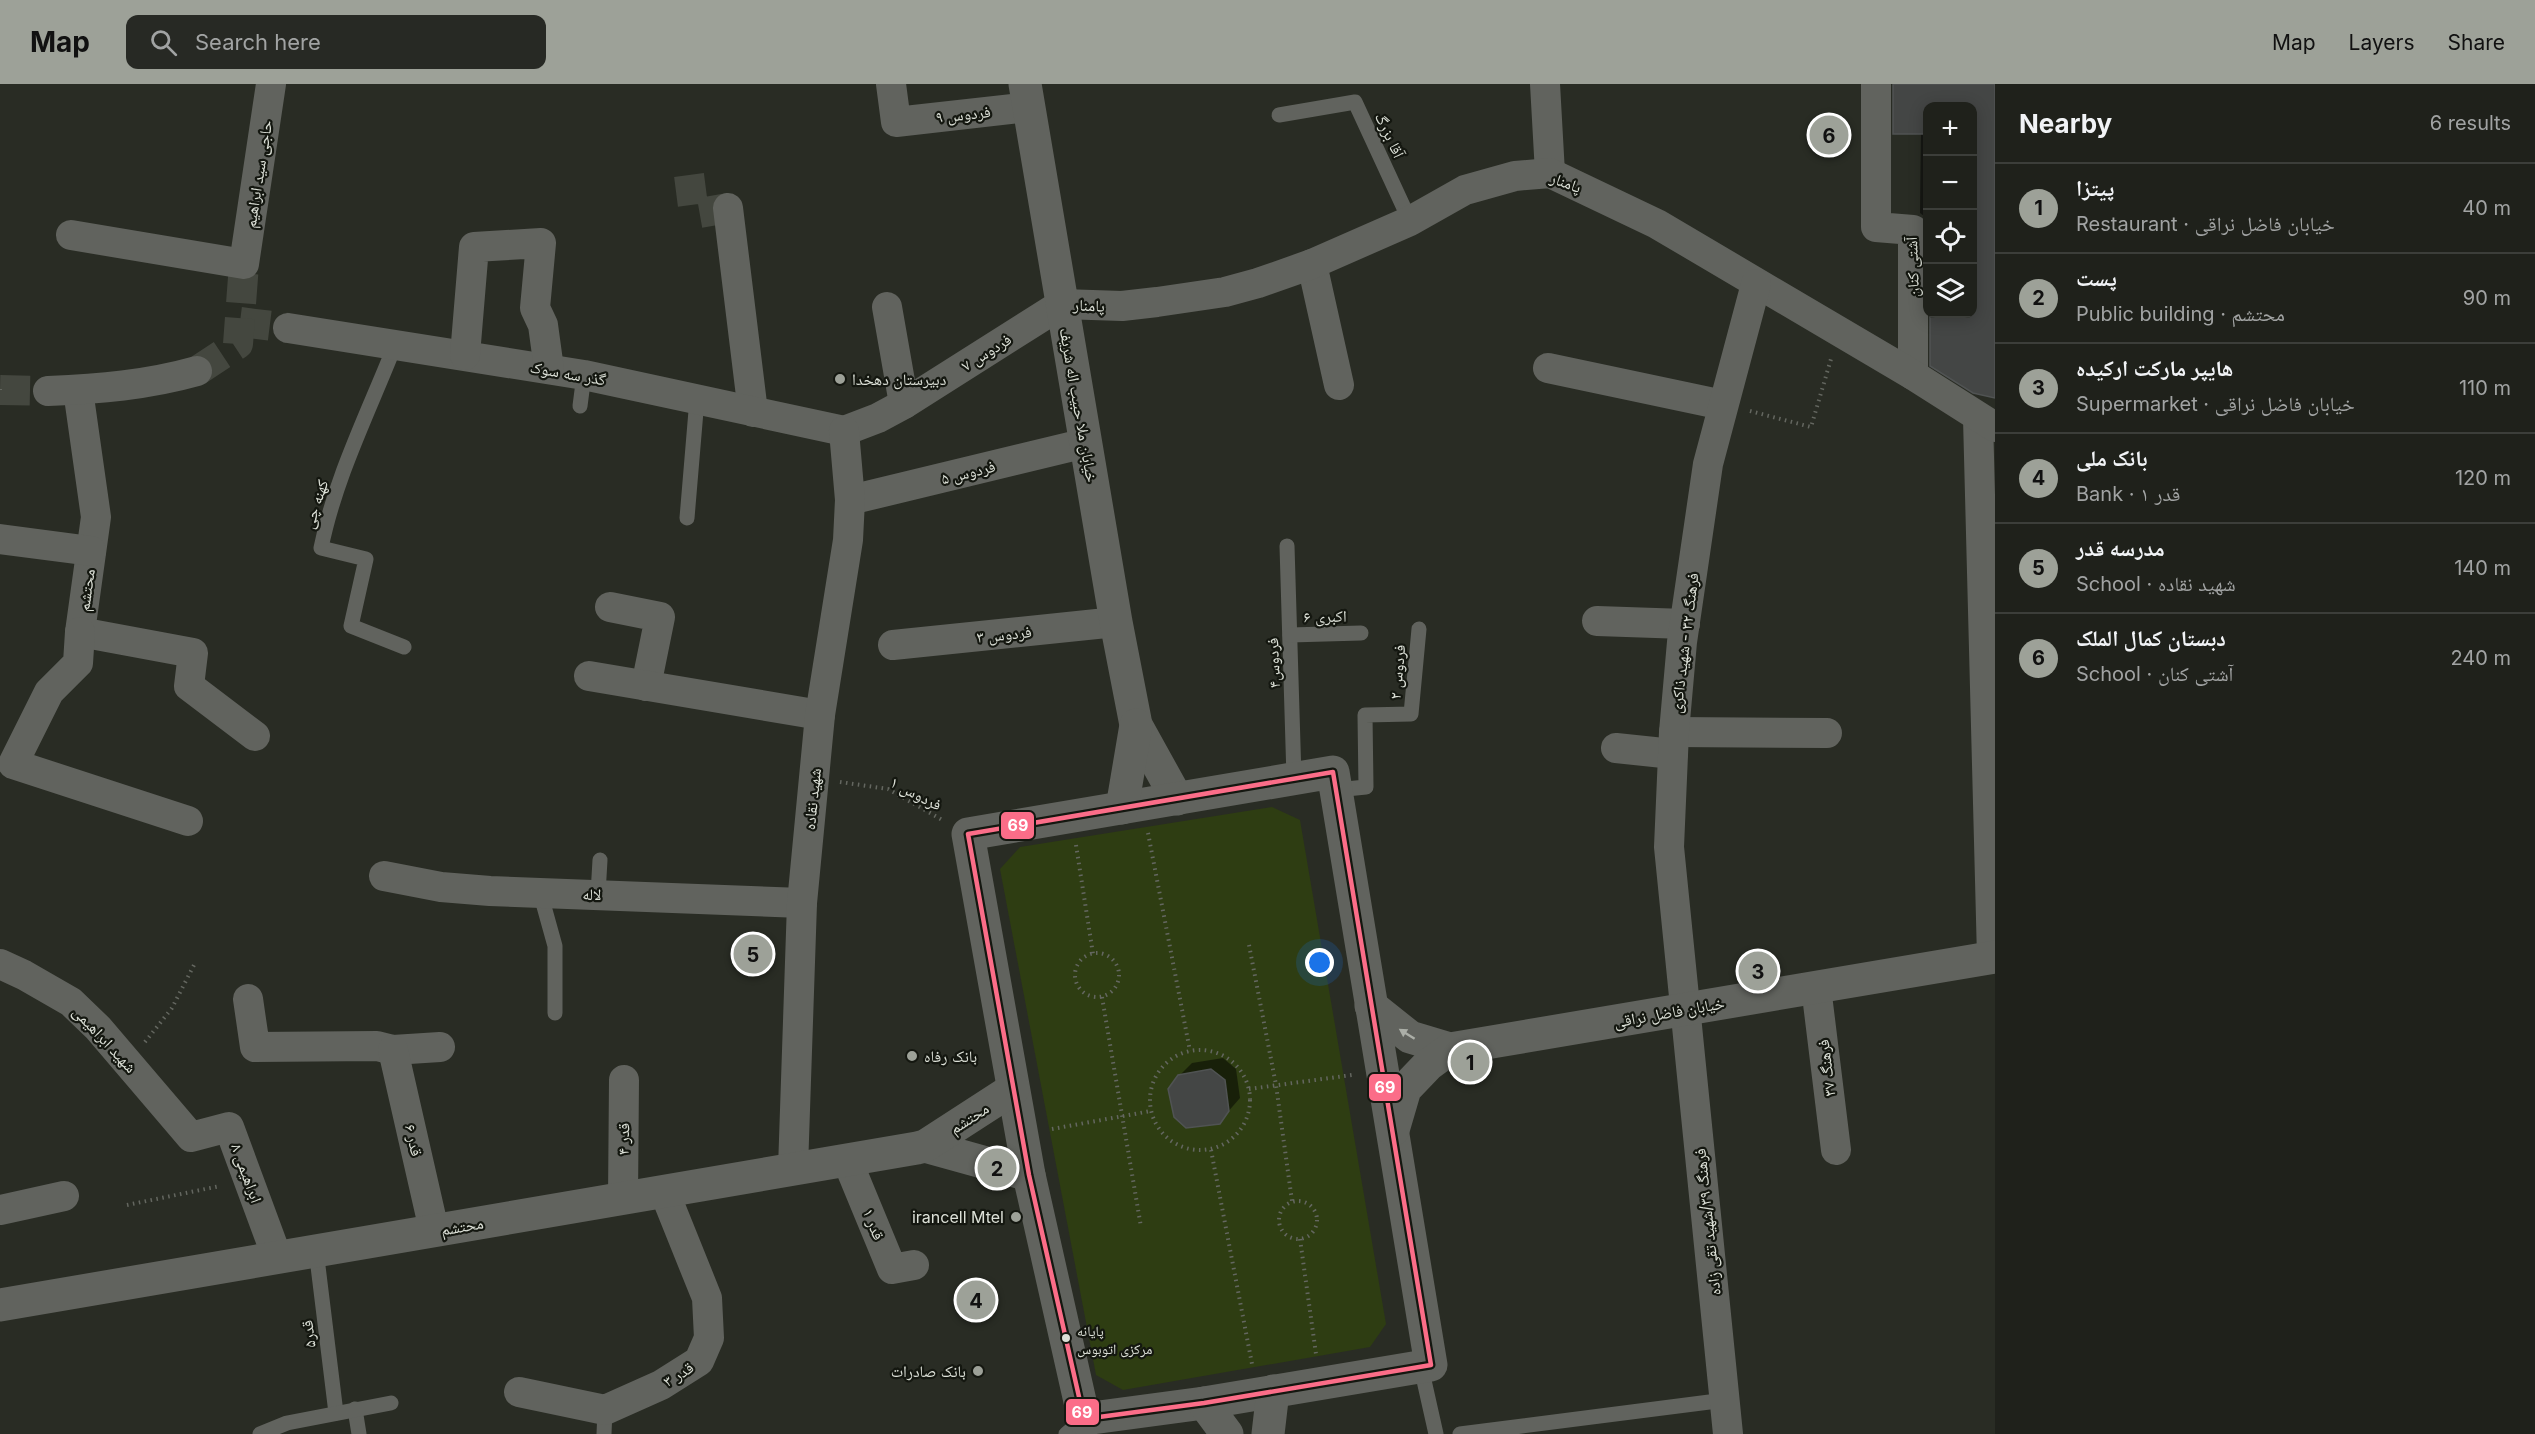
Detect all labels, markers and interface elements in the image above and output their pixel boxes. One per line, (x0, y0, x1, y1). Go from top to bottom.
search box (126, 15, 546, 69)
text: Map (30, 25, 90, 59)
icon: search (147, 26, 180, 59)
text: Search here (195, 29, 321, 55)
text: Map (2272, 30, 2316, 55)
text: Layers (2349, 30, 2415, 55)
text: Share (2448, 30, 2505, 55)
street label: فردوس ۹ (935, 101, 992, 128)
map controls (1923, 102, 1977, 318)
button: + (1923, 102, 1977, 156)
text: Nearby (2019, 108, 2112, 139)
street label: آقا بزرگ (1371, 109, 1410, 162)
text: 6 results (2430, 111, 2511, 135)
pin: 6 (1810, 112, 1848, 158)
street label: حاجی سید ابراهیم (240, 119, 277, 230)
button: − (1923, 156, 1977, 210)
street label: پامنار (1547, 167, 1585, 197)
text: پیتزا (2076, 175, 2114, 201)
text: 1 (2034, 196, 2043, 220)
text: 40 m (2462, 196, 2511, 220)
button: locate (1923, 210, 1977, 264)
text: Restaurant · خیابان فاضل نراقی (2076, 212, 2335, 236)
street label: آشتی کنان (1901, 236, 1924, 297)
button: layers (1923, 264, 1977, 318)
text: پست (2076, 265, 2117, 291)
text: 2 (2032, 286, 2045, 310)
text: 90 m (2463, 286, 2511, 310)
street label: پامنار (1072, 294, 1106, 316)
text: Public building · محتشم (2076, 302, 2285, 326)
street label: خیابان ملا حبیب اله شریف (1055, 326, 1102, 484)
street label: فردوس ۷ (957, 329, 1015, 376)
text: هایپر مارکت ارکیده (2076, 355, 2233, 381)
street label: گذر سه سوک (528, 356, 608, 390)
place label: دبیرستان دهخدا (852, 369, 946, 390)
marker: دبیرستان دهخدا (833, 372, 847, 386)
text: 3 (2032, 376, 2045, 400)
text: 110 m (2459, 376, 2511, 400)
text: Supermarket · خیابان فاضل نراقی (2076, 392, 2355, 416)
text: بانک ملی (2076, 445, 2148, 471)
street label: فردوس ۵ (939, 456, 997, 489)
text: 4 (2032, 466, 2045, 490)
text: 120 m (2455, 466, 2511, 490)
street label: کهنه چی (298, 477, 333, 531)
text: Bank · قدر ۱ (2076, 482, 2180, 506)
text: مدرسه قدر (2076, 535, 2165, 561)
text: 5 (2032, 556, 2045, 580)
text: 140 m (2454, 556, 2511, 580)
street label: محتشم (73, 567, 100, 613)
street label: فرهنگ ۳۲ - شهید ذاکری (1665, 572, 1704, 715)
text: School · شهید نقاده (2076, 572, 2236, 596)
street label: اکبری ۶ (1303, 606, 1347, 627)
street label: فردوس ۳ (976, 621, 1033, 648)
text: دبستان کمال الملک (2076, 625, 2226, 651)
street label: فردوس۴ (1262, 637, 1285, 689)
street label: فردوس ۲ (1385, 644, 1410, 700)
text: 6 (2032, 646, 2045, 670)
text: 240 m (2450, 646, 2511, 670)
text: School · آشتی کنان (2076, 662, 2233, 686)
street label: شهید نقاده (799, 767, 825, 831)
street label: فردوس ۱ (886, 772, 945, 815)
line badge: 69 (1000, 811, 1035, 840)
text: 69 (1008, 815, 1028, 835)
street label: لاله (582, 884, 602, 904)
pin: 5 (734, 932, 772, 976)
your location (1305, 948, 1334, 977)
pin: 3 (1738, 948, 1778, 994)
street label: خیابان فاضل نراقی (1612, 992, 1726, 1033)
street label: شهید ابراهیمی (68, 1001, 141, 1077)
one-way arrow (1399, 1028, 1415, 1039)
street label: فرهنگ ۳۷ (1813, 1038, 1839, 1098)
pin: 1 (1450, 1040, 1490, 1084)
place label: بانک رفاه (924, 1046, 977, 1066)
marker: بانک رفاه (905, 1049, 919, 1063)
line badge: 69 (1368, 1073, 1402, 1102)
text: 69 (1375, 1077, 1395, 1097)
street label: محتشم (946, 1098, 993, 1139)
street label: قدر ۶ (401, 1122, 427, 1158)
street label: قدر ۴ (613, 1123, 633, 1155)
street label: ابراهیمی ۸ (226, 1141, 267, 1206)
pin: 2 (978, 1146, 1016, 1190)
street label: فرهنگ ۳۹/شهید تقی زاده (1689, 1147, 1726, 1297)
street label: قدر ۱ (859, 1205, 889, 1243)
place label: irancell Mtel (912, 1207, 1004, 1227)
marker: irancell Mtel (1009, 1210, 1023, 1224)
street label: محتشم (439, 1212, 485, 1241)
pin: 4 (956, 1278, 996, 1322)
street label: قدر۵ (296, 1319, 320, 1349)
place label: پایانه مرکزی اتوبوس (1077, 1322, 1152, 1358)
marker: پایانه مرکزی اتوبوس (1060, 1332, 1072, 1344)
street label: قدر ۳ (659, 1357, 697, 1391)
place label: بانک صادرات (891, 1361, 966, 1381)
marker: بانک صادرات (971, 1364, 985, 1378)
line badge: 69 (1065, 1398, 1100, 1426)
text: 69 (1072, 1402, 1092, 1422)

